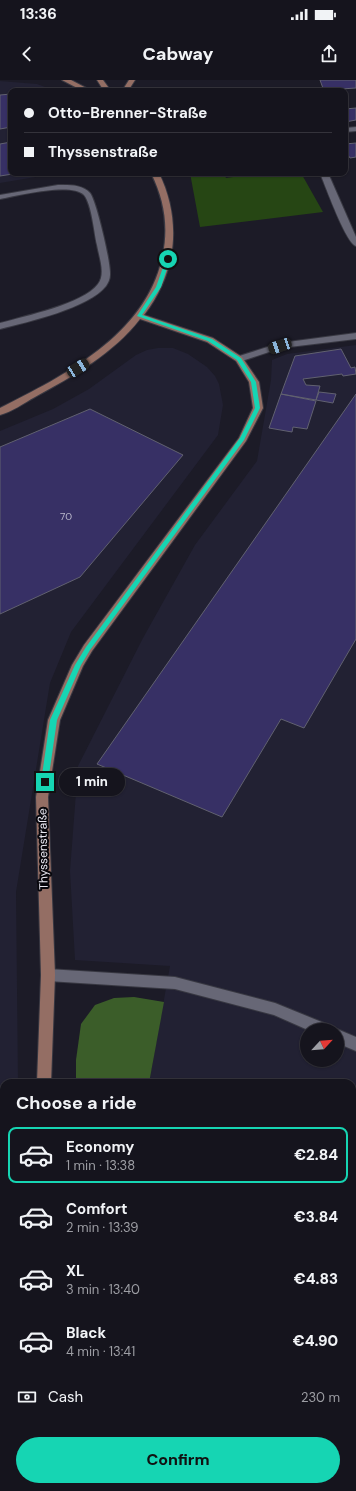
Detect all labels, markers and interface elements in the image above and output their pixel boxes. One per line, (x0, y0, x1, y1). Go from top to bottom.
text: 13:36 (20, 4, 57, 24)
text: Cabway (142, 42, 214, 66)
icon: back (16, 43, 38, 65)
icon: share (318, 43, 340, 65)
text: Otto-Brenner-Straße (48, 103, 207, 123)
text: Thyssenstraße (48, 142, 158, 162)
route start (159, 250, 177, 268)
car (267, 337, 293, 355)
car (65, 357, 91, 379)
house number: 70 (60, 510, 72, 523)
callout: 1 min (59, 768, 125, 796)
route end (36, 773, 54, 791)
text: 1 min (76, 773, 108, 790)
street label: Thyssenstraße (34, 808, 52, 890)
north arrow (300, 1023, 344, 1067)
map controls (300, 1023, 344, 1067)
text: Choose a ride (16, 1091, 137, 1115)
icon: car (18, 1137, 54, 1173)
text: Economy (66, 1137, 134, 1157)
text: €2.84 (294, 1145, 338, 1165)
text: 1 min · 13:38 (66, 1157, 135, 1174)
icon: car (18, 1199, 54, 1235)
text: Comfort (66, 1199, 127, 1219)
text: €3.84 (294, 1207, 338, 1227)
text: 2 min · 13:39 (66, 1219, 138, 1236)
icon: car (18, 1261, 54, 1297)
text: XL (66, 1261, 84, 1281)
text: €4.83 (294, 1269, 338, 1289)
text: 3 min · 13:40 (66, 1281, 140, 1298)
icon: car (18, 1323, 54, 1359)
text: Black (66, 1323, 106, 1343)
text: €4.90 (293, 1331, 338, 1351)
text: 4 min · 13:41 (66, 1343, 135, 1360)
icon: cash (16, 1386, 38, 1408)
text: Cash (48, 1387, 83, 1407)
text: 230 m (301, 1389, 340, 1406)
button: Confirm (16, 1437, 340, 1483)

